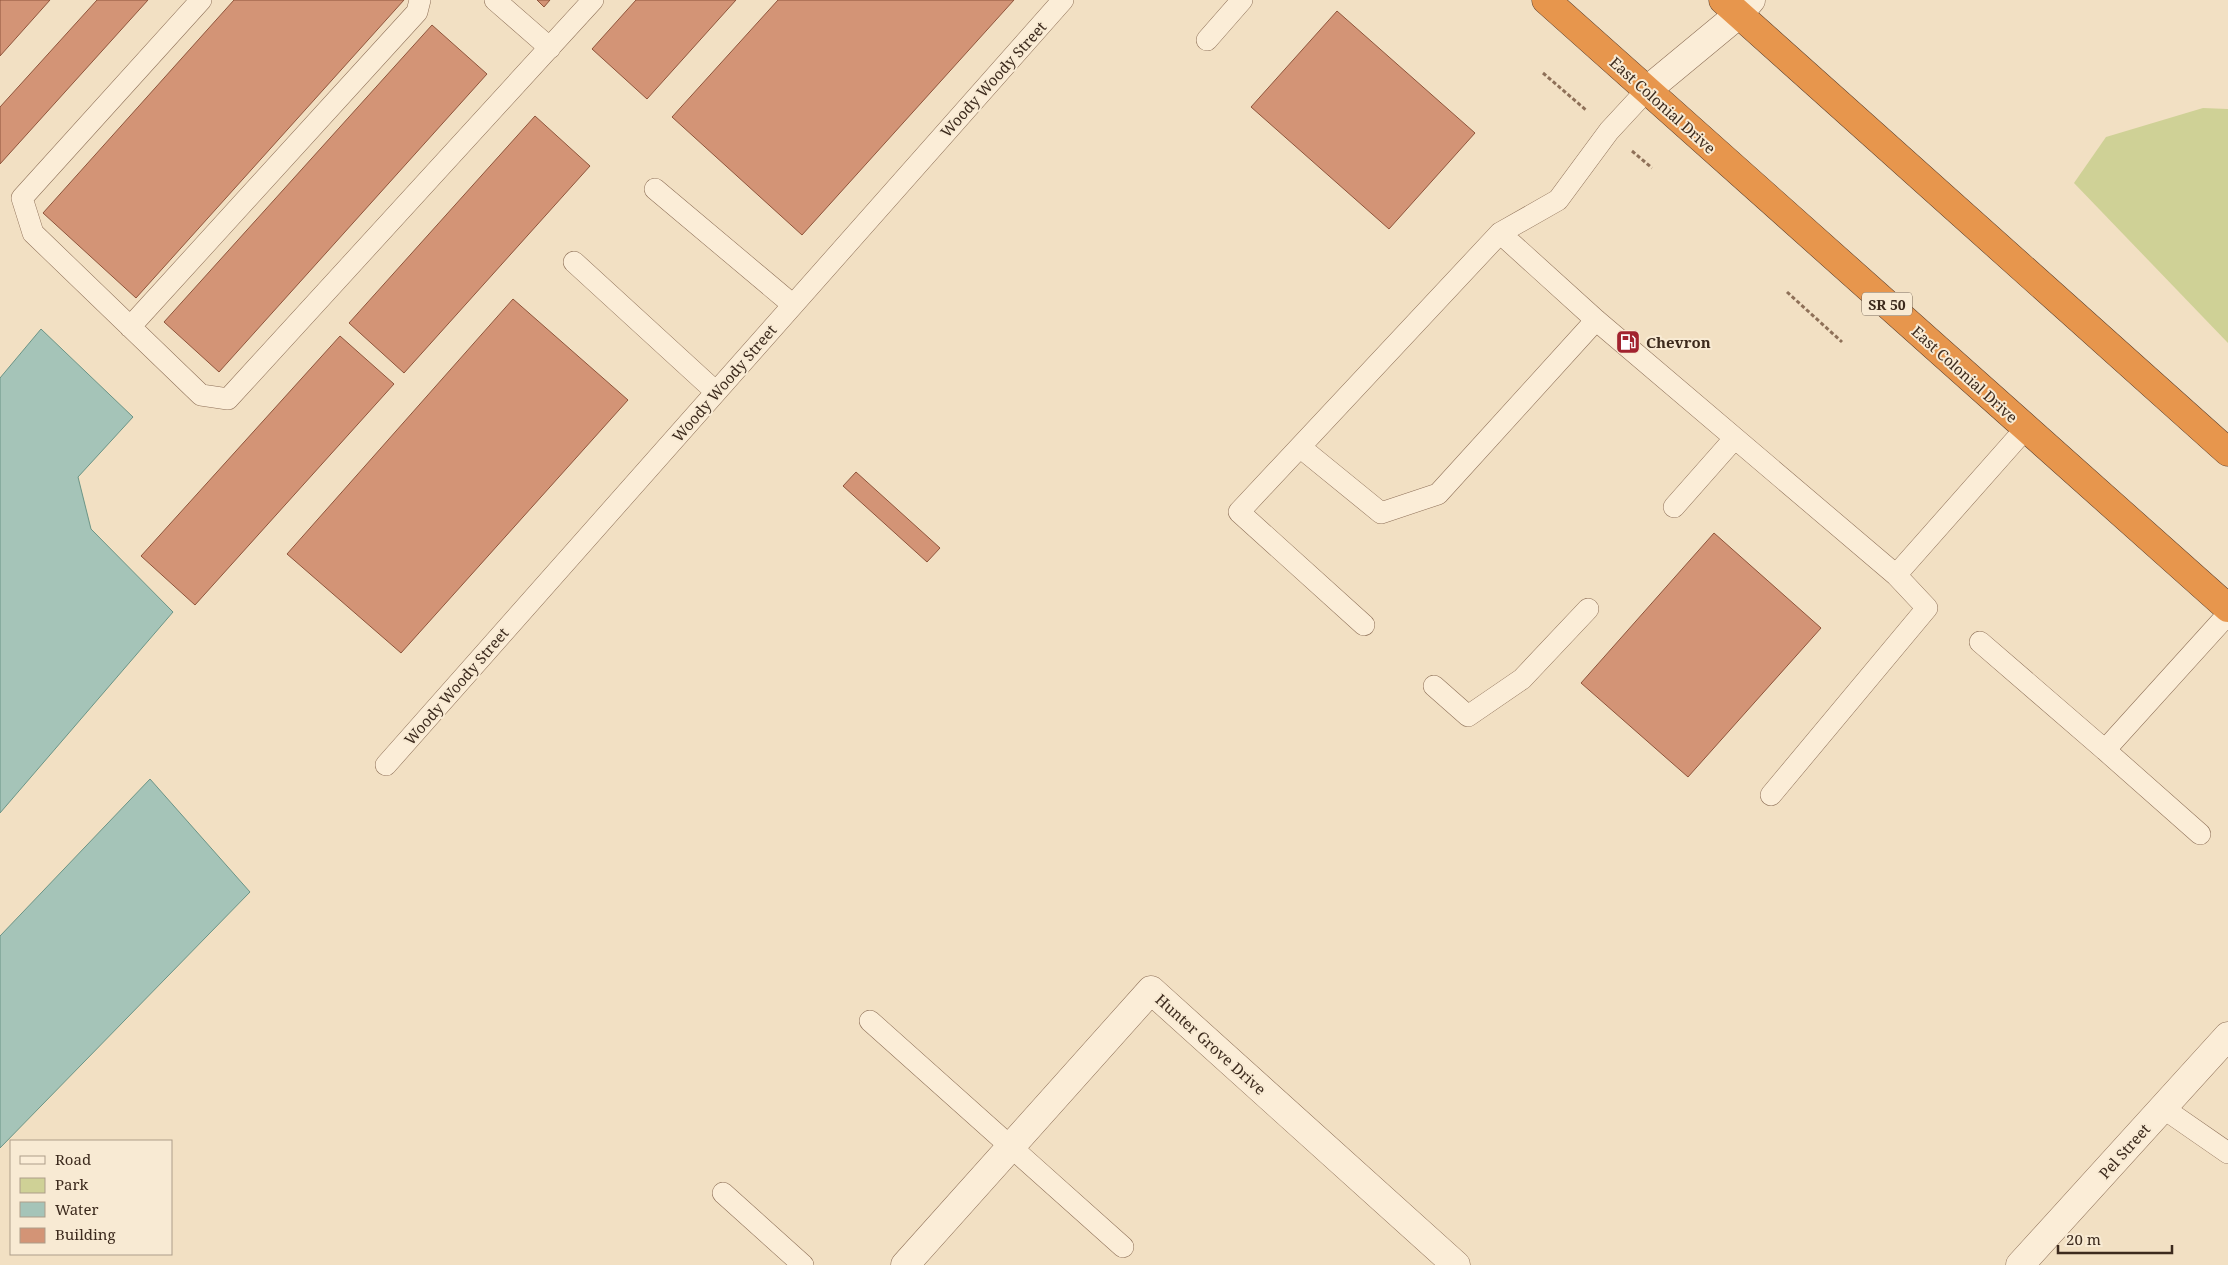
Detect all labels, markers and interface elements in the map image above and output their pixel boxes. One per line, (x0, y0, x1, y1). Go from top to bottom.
street label: Woody Woody Street (936, 17, 1050, 141)
street label: East Colonial Drive (1606, 52, 1720, 158)
road number: SR 50 (1862, 292, 1912, 316)
street label: Woody Woody Street (667, 320, 781, 446)
street label: East Colonial Drive (1908, 321, 2022, 427)
fuel station icon: Chevron (1615, 329, 1641, 355)
place label: Chevron (1646, 332, 1711, 352)
street label: Woody Woody Street (399, 623, 513, 749)
street label: Hunter Grove Drive (1152, 989, 1270, 1099)
street label: Pel Street (2094, 1119, 2154, 1183)
legend (10, 1140, 172, 1255)
text: Road (55, 1149, 91, 1169)
text: Park (55, 1174, 89, 1194)
text: Water (55, 1199, 98, 1219)
scale bar (2058, 1222, 2172, 1254)
text: Building (55, 1224, 116, 1244)
text: 20 m (2066, 1229, 2101, 1249)

